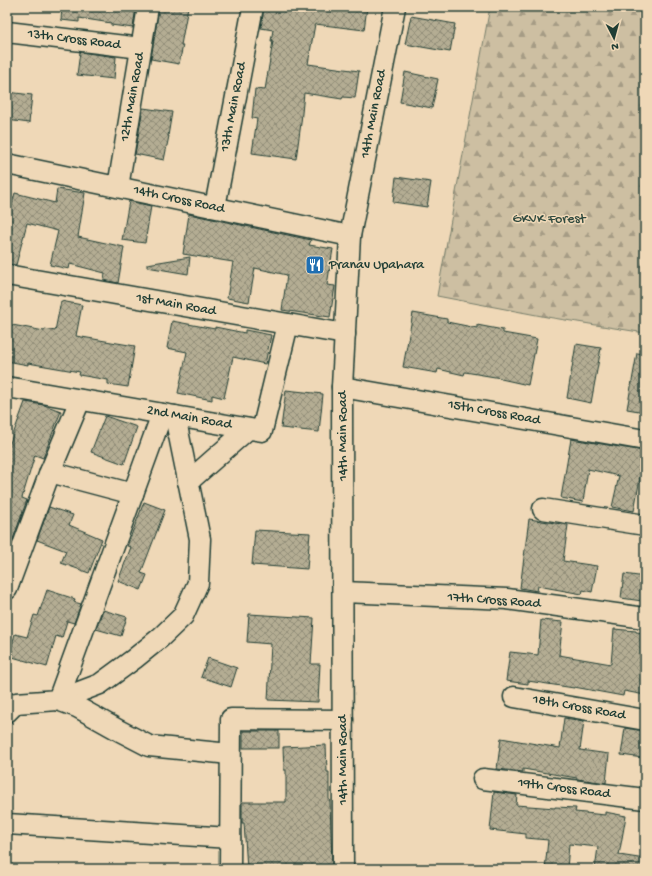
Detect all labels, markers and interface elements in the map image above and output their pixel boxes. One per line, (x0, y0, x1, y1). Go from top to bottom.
north arrow (594, 18, 634, 58)
street label: 13th Cross Road (26, 26, 123, 54)
text: N (611, 40, 619, 52)
street label: 12th Main Road (117, 49, 150, 144)
street label: 13th Main Road (217, 59, 251, 154)
street label: 14th Main Road (357, 67, 391, 161)
street label: 14th Cross Road (131, 182, 228, 218)
park label: GKVK Forest (513, 211, 587, 228)
restaurant icon: Pranav Upahara (304, 254, 326, 276)
place label: Pranav Upahara (328, 257, 425, 274)
street label: 1st Main Road (134, 289, 219, 321)
street label: 14th Main Road (335, 389, 352, 482)
street label: 15th Cross Road (445, 396, 543, 430)
street label: 2nd Main Road (145, 402, 235, 434)
street label: 17th Cross Road (446, 589, 543, 613)
street label: 18th Cross Road (530, 691, 628, 725)
street label: 14th Main Road (335, 713, 352, 806)
street label: 19th Cross Road (516, 775, 613, 803)

